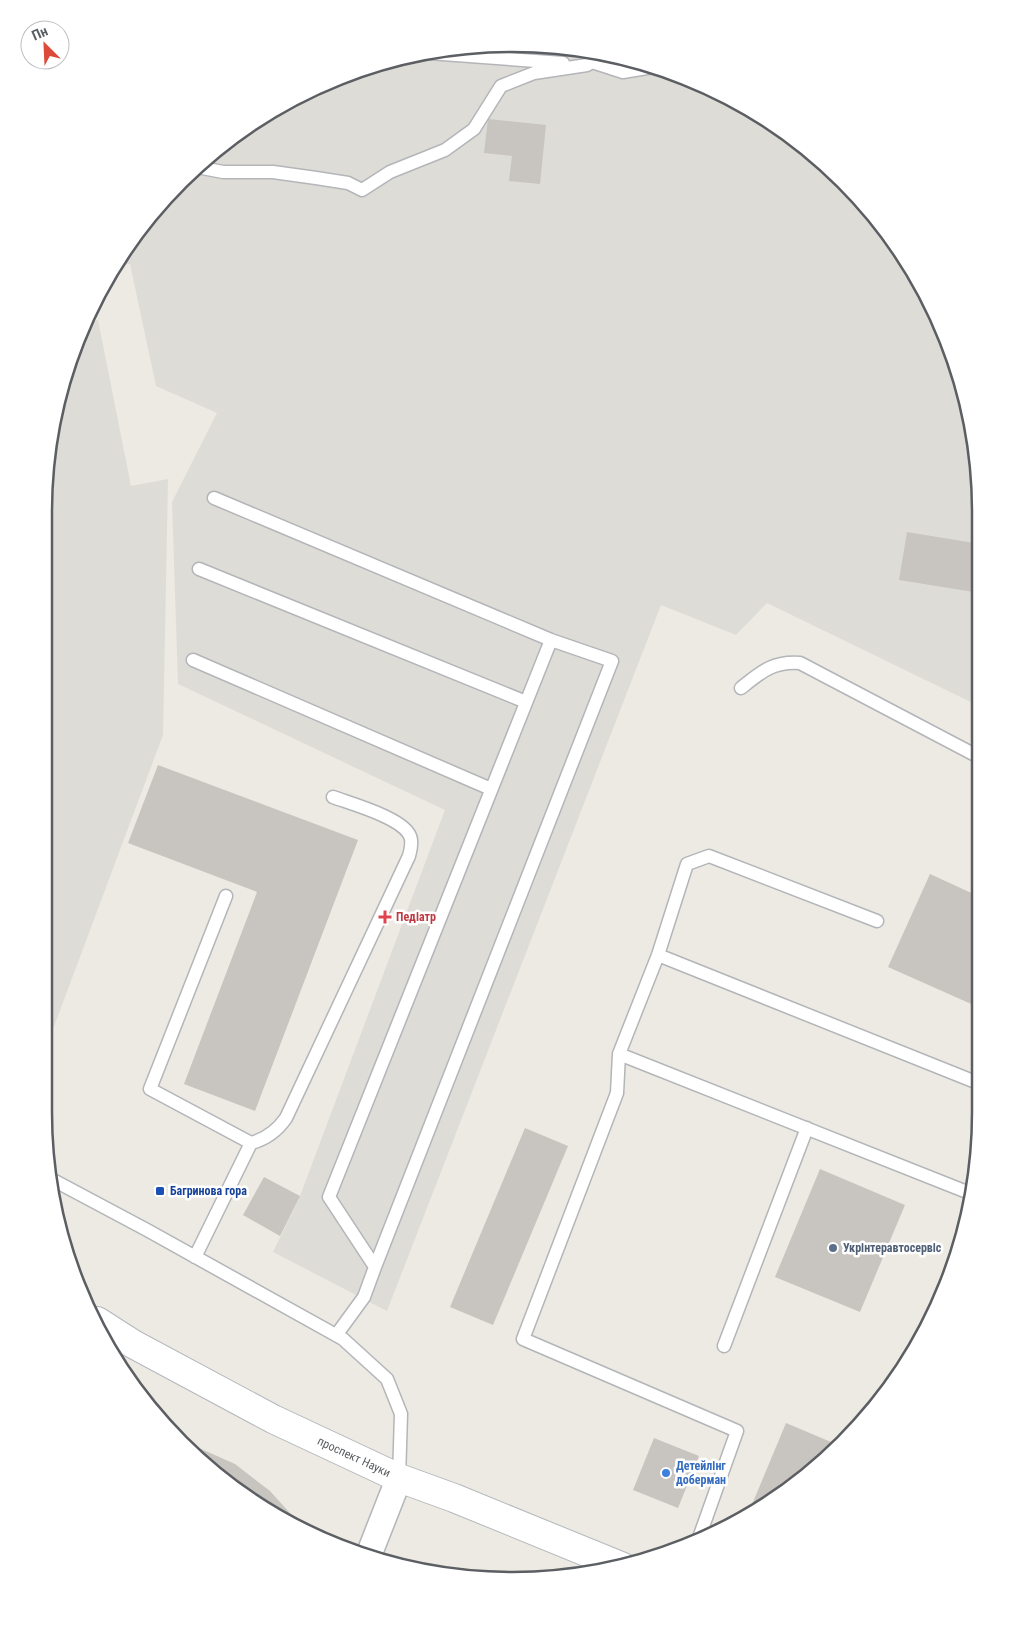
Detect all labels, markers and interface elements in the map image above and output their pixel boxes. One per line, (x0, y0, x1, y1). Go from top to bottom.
north arrow (20, 20, 70, 70)
text: Пн (29, 23, 50, 44)
marker: Педіатр (378, 910, 392, 924)
place label: Педіатр (396, 910, 436, 924)
place label: Багринова гора (170, 1184, 247, 1198)
marker: Багринова гора (154, 1185, 166, 1197)
place label: Укрінтеравтосервіс (843, 1241, 942, 1255)
marker: Укрінтеравтосервіс (827, 1242, 839, 1254)
street label: проспект Науки (315, 1434, 393, 1480)
place label: Детейлінг доберман (676, 1459, 726, 1487)
marker: Детейлінг доберман (660, 1467, 672, 1479)

